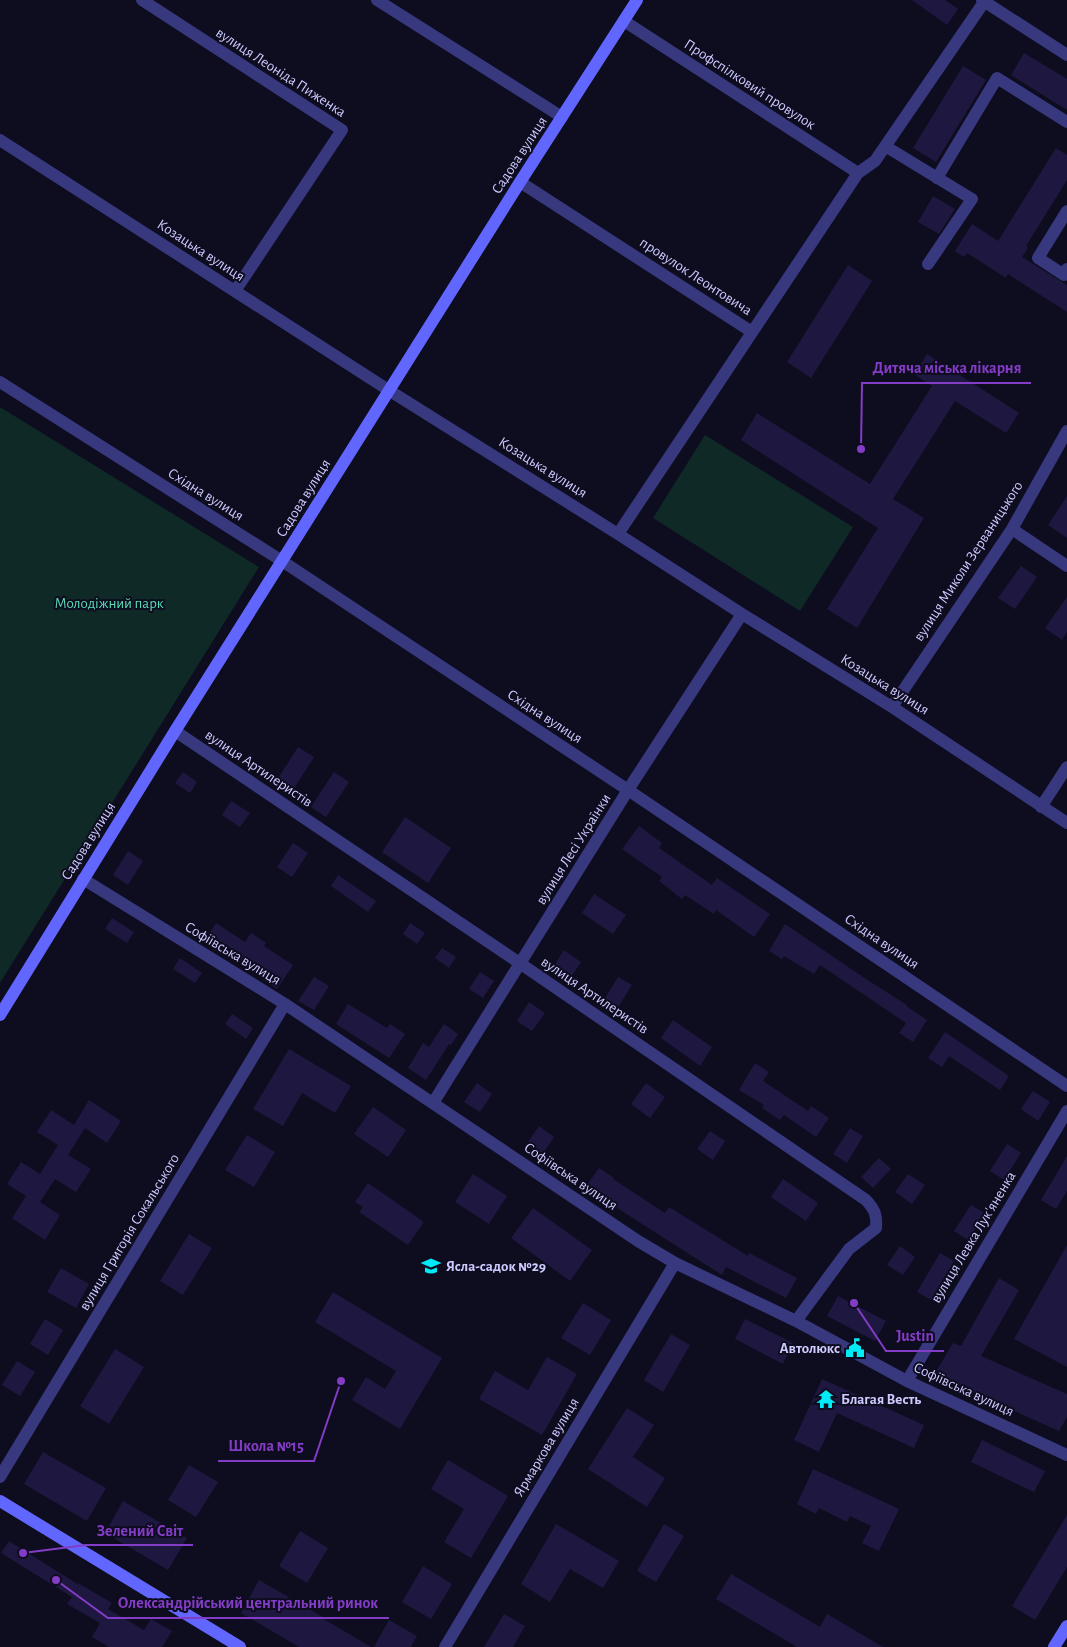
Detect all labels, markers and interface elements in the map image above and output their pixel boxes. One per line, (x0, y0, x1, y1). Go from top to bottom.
street label: вулиця Леоніда Пиженка (213, 25, 348, 120)
street label: Профспілковий провулок (681, 36, 818, 133)
street label: Садова вулиця (489, 114, 550, 197)
street label: Козацька вулиця (154, 217, 247, 284)
street label: провулок Леонтовича (637, 235, 755, 318)
callout: Дитяча міська лікарня (862, 352, 1031, 383)
text: Дитяча міська лікарня (873, 360, 1021, 376)
street label: Козацька вулиця (496, 434, 590, 501)
street label: Садова вулиця (274, 457, 333, 540)
street label: Східна вулиця (165, 465, 246, 524)
street label: вулиця Миколи Зерваницького (911, 479, 1026, 644)
park label: Молодіжний парк (54, 596, 164, 611)
street label: Козацька вулиця (838, 651, 932, 718)
street label: Східна вулиця (505, 687, 585, 746)
street label: вулиця Артилеристів (202, 727, 315, 810)
street label: вулиця Лесі Українки (533, 791, 614, 907)
street label: Садова вулиця (59, 800, 118, 883)
street label: Східна вулиця (842, 911, 922, 972)
street label: Софіївська вулиця (182, 919, 283, 988)
street label: вулиця Артилеристів (538, 954, 651, 1037)
street label: Софіївська вулиця (521, 1140, 620, 1213)
street label: вулиця Григорія Сокальського (77, 1151, 182, 1313)
street label: вулиця Левка Лук'яненка (928, 1169, 1019, 1306)
school or university icon: Ясла-садок №29 (420, 1255, 442, 1277)
place label: Ясла-садок №29 (446, 1259, 546, 1274)
callout: Justin (886, 1320, 944, 1351)
text: Justin (896, 1328, 934, 1344)
public building icon: Автолюкс (844, 1337, 866, 1359)
place label: Автолюкс (780, 1341, 840, 1356)
street label: Софіївська вулиця (911, 1360, 1016, 1419)
temple icon: Благая Весть (815, 1388, 837, 1410)
place label: Благая Весть (841, 1392, 921, 1407)
street label: Ярмаркова вулиця (511, 1395, 582, 1499)
callout: Школа №15 (218, 1430, 314, 1461)
text: Школа №15 (228, 1438, 304, 1454)
callout: Зелений Світ (86, 1514, 193, 1545)
text: Зелений Світ (97, 1523, 184, 1539)
callout: Олександрійський центральний ринок (108, 1587, 389, 1618)
text: Олександрійський центральний ринок (118, 1595, 378, 1611)

